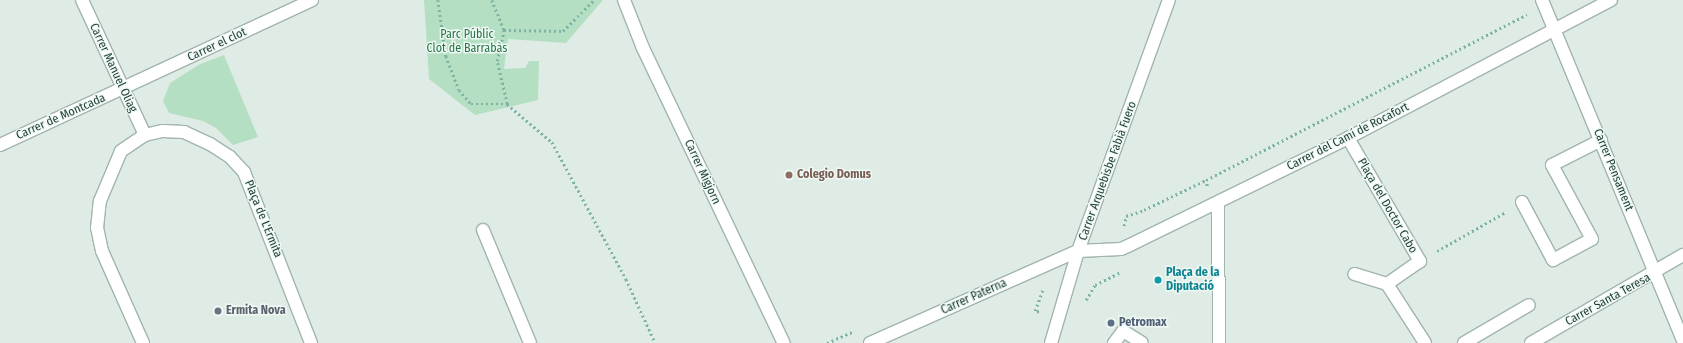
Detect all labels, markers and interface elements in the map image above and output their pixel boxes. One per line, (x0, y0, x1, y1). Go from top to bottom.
street label: Carrer Manuel Oliag (86, 21, 140, 115)
street label: Carrer el clot (185, 25, 249, 65)
park label: Parc Públic Clot de Barrabàs (427, 28, 507, 56)
street label: Carrer de Montcada (14, 91, 108, 143)
street label: Carrer Arquebisbe Fabià Fuero (1076, 99, 1140, 243)
street label: Carrer del Camí de Rocafort (1285, 100, 1411, 174)
street label: Carrer Pensament (1590, 127, 1636, 213)
street label: Carrer Migjorn (681, 137, 723, 207)
street label: Plaça del Doctor Cabo (1354, 156, 1420, 256)
place label: Colegio Domus (797, 168, 871, 182)
marker: Colegio Domus (784, 170, 794, 180)
street label: Plaça de L'Ermita (241, 178, 285, 260)
place label: Plaça de la Diputació (1166, 266, 1219, 294)
street label: Carrer Santa Teresa (1563, 271, 1653, 329)
marker: Plaça de la Diputació (1153, 275, 1163, 285)
street label: Carrer Paterna (939, 276, 1009, 318)
place label: Ermita Nova (226, 304, 286, 318)
marker: Ermita Nova (213, 306, 223, 316)
place label: Petromax (1119, 316, 1167, 330)
marker: Petromax (1106, 318, 1116, 328)

